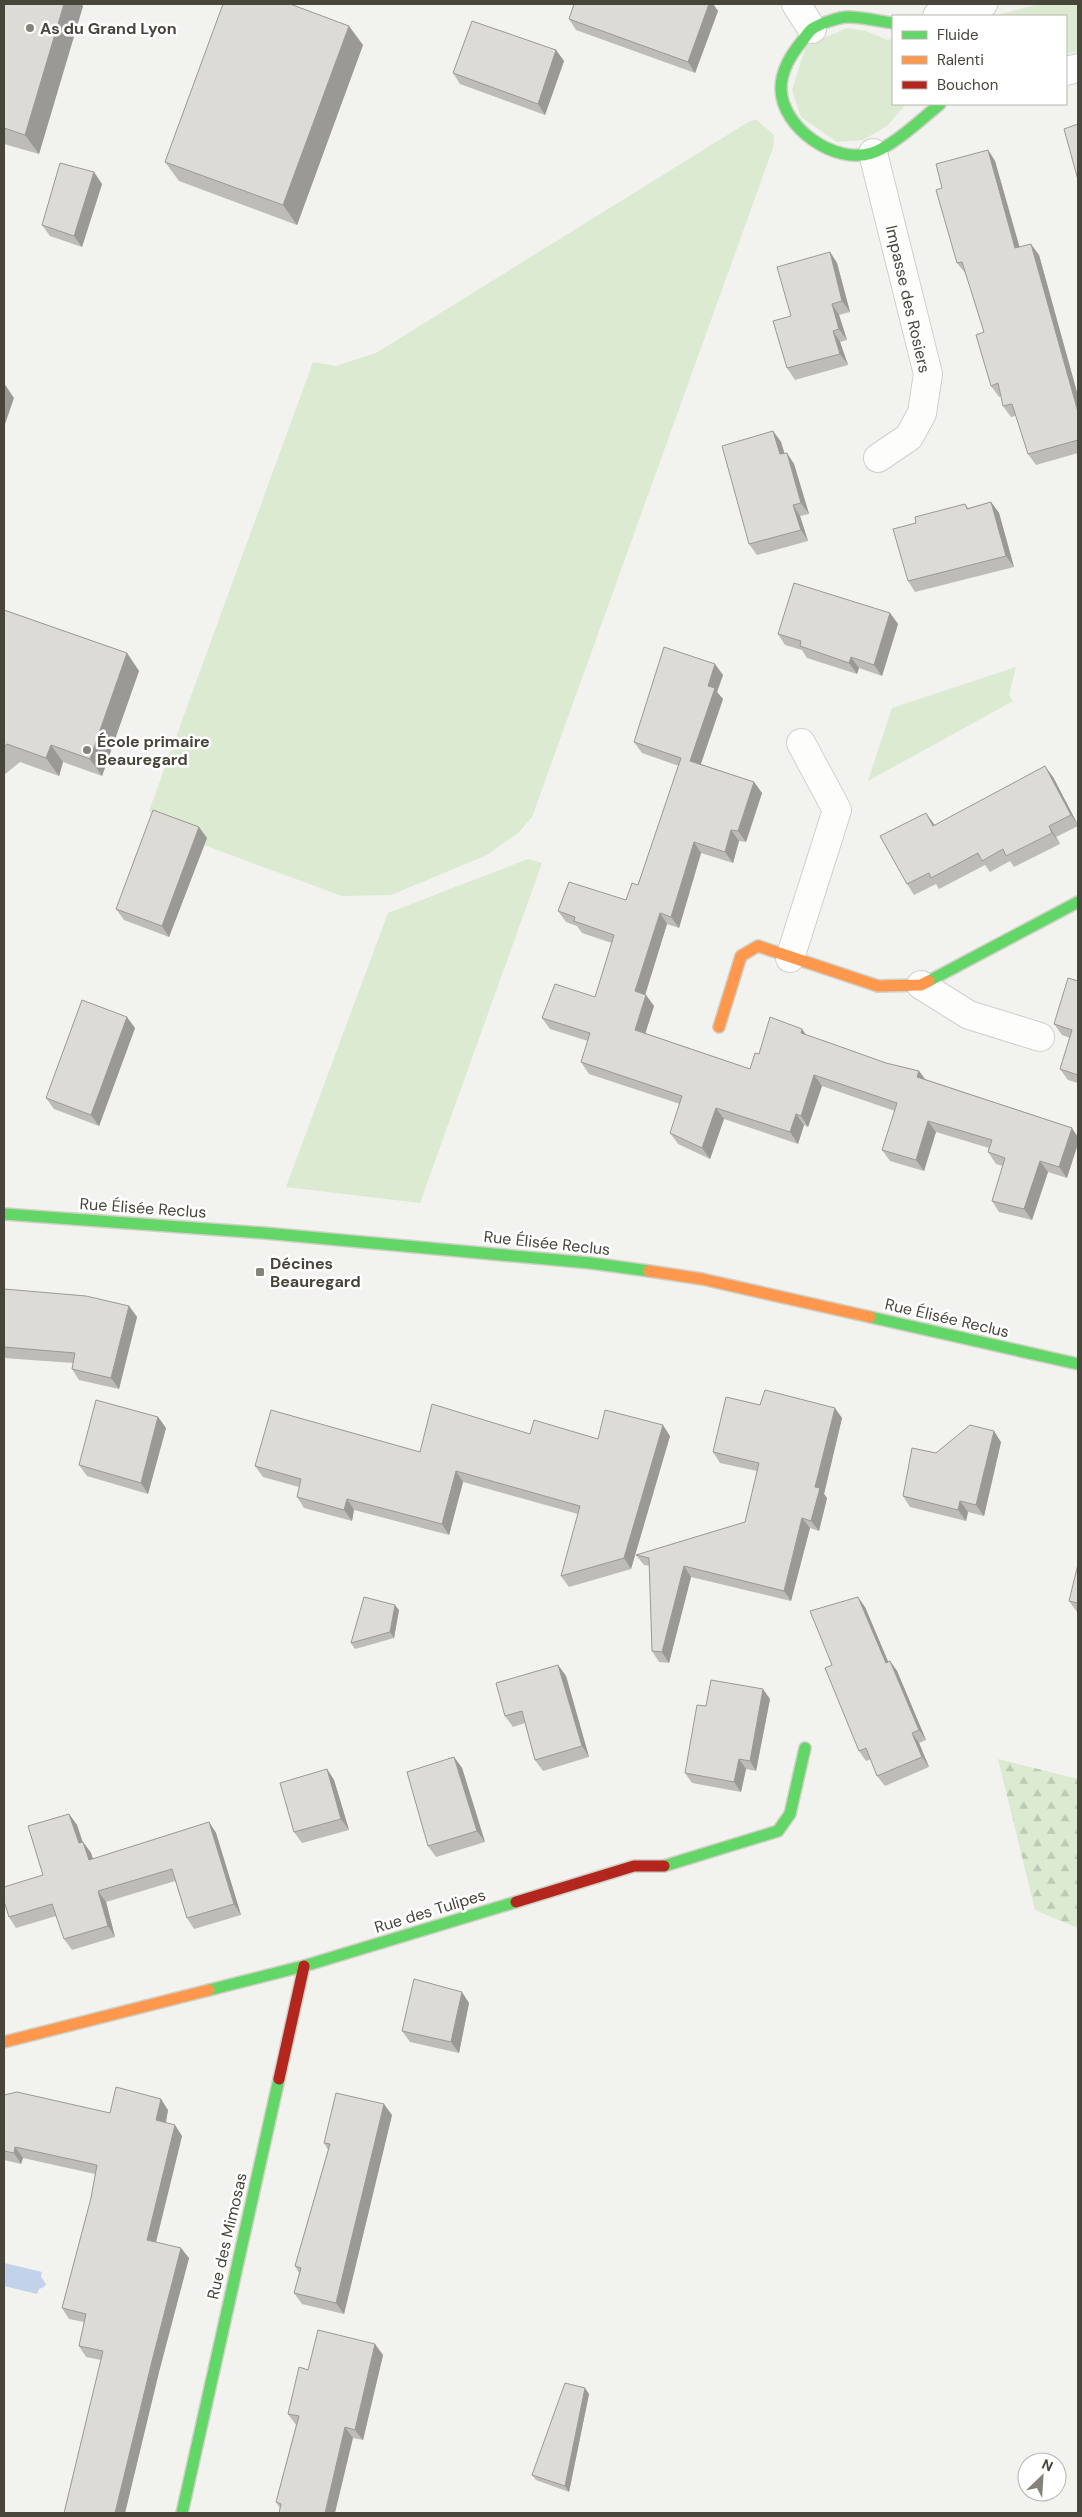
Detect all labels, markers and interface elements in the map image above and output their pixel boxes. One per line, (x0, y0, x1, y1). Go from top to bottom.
legend (892, 15, 1067, 105)
place label: As du Grand Lyon (40, 18, 177, 39)
marker: As du Grand Lyon (24, 22, 36, 34)
text: Fluide (937, 25, 979, 45)
text: Ralenti (937, 50, 984, 70)
text: Bouchon (937, 75, 998, 95)
street label: Impasse des Rosiers (881, 223, 935, 375)
place label: École primaire Beauregard (97, 731, 210, 770)
marker: École primaire Beauregard (81, 744, 93, 756)
street label: Rue Élisée Reclus (79, 1193, 207, 1223)
street label: Rue Élisée Reclus (483, 1226, 611, 1260)
place label: Décines Beauregard (270, 1253, 361, 1292)
marker: Décines Beauregard (254, 1266, 266, 1278)
street label: Rue Élisée Reclus (883, 1293, 1011, 1343)
street label: Rue des Tulipes (372, 1884, 488, 1938)
street label: Rue des Mimosas (202, 2171, 252, 2301)
north arrow (1017, 2452, 1067, 2502)
text: N (1039, 2455, 1056, 2476)

